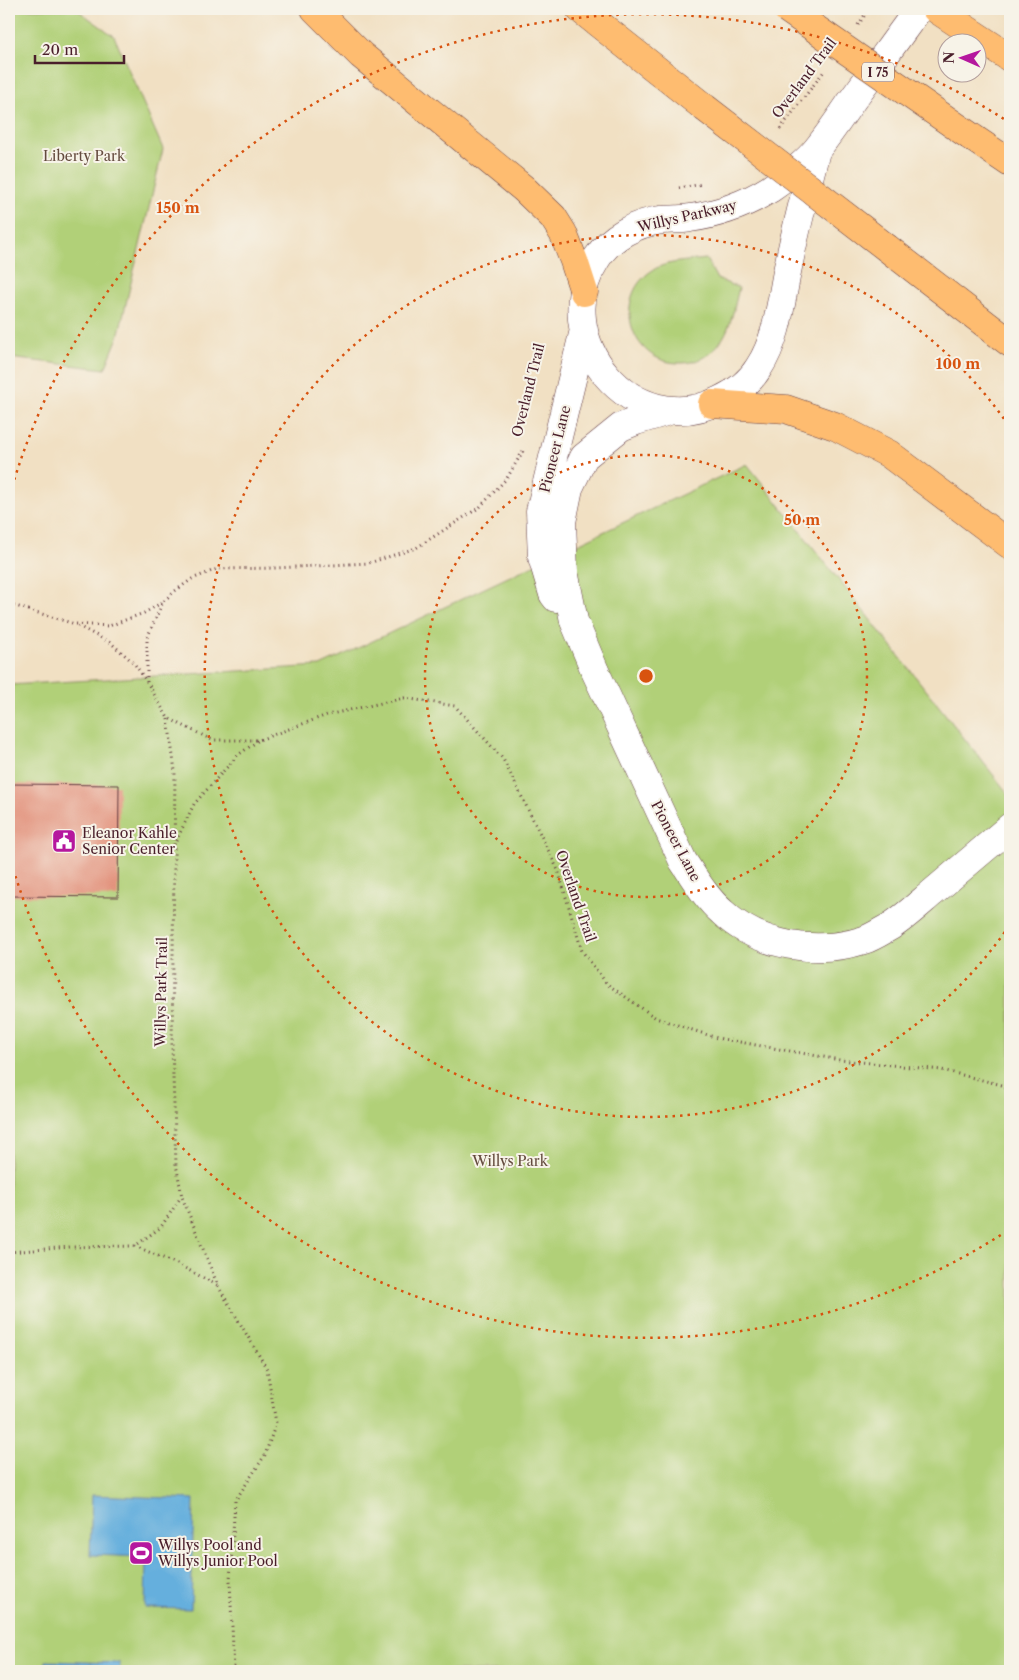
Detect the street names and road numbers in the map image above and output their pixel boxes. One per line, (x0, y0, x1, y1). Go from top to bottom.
street label: Overland Trail (768, 34, 840, 122)
road number: I 75 (862, 62, 894, 82)
street label: Willys Parkway (635, 196, 739, 236)
street label: Overland Trail (508, 341, 548, 439)
street label: Pioneer Lane (535, 403, 575, 494)
street label: Pioneer Lane (647, 797, 705, 885)
street label: Overland Trail (552, 848, 600, 944)
street label: Willys Park Trail (151, 937, 171, 1048)

